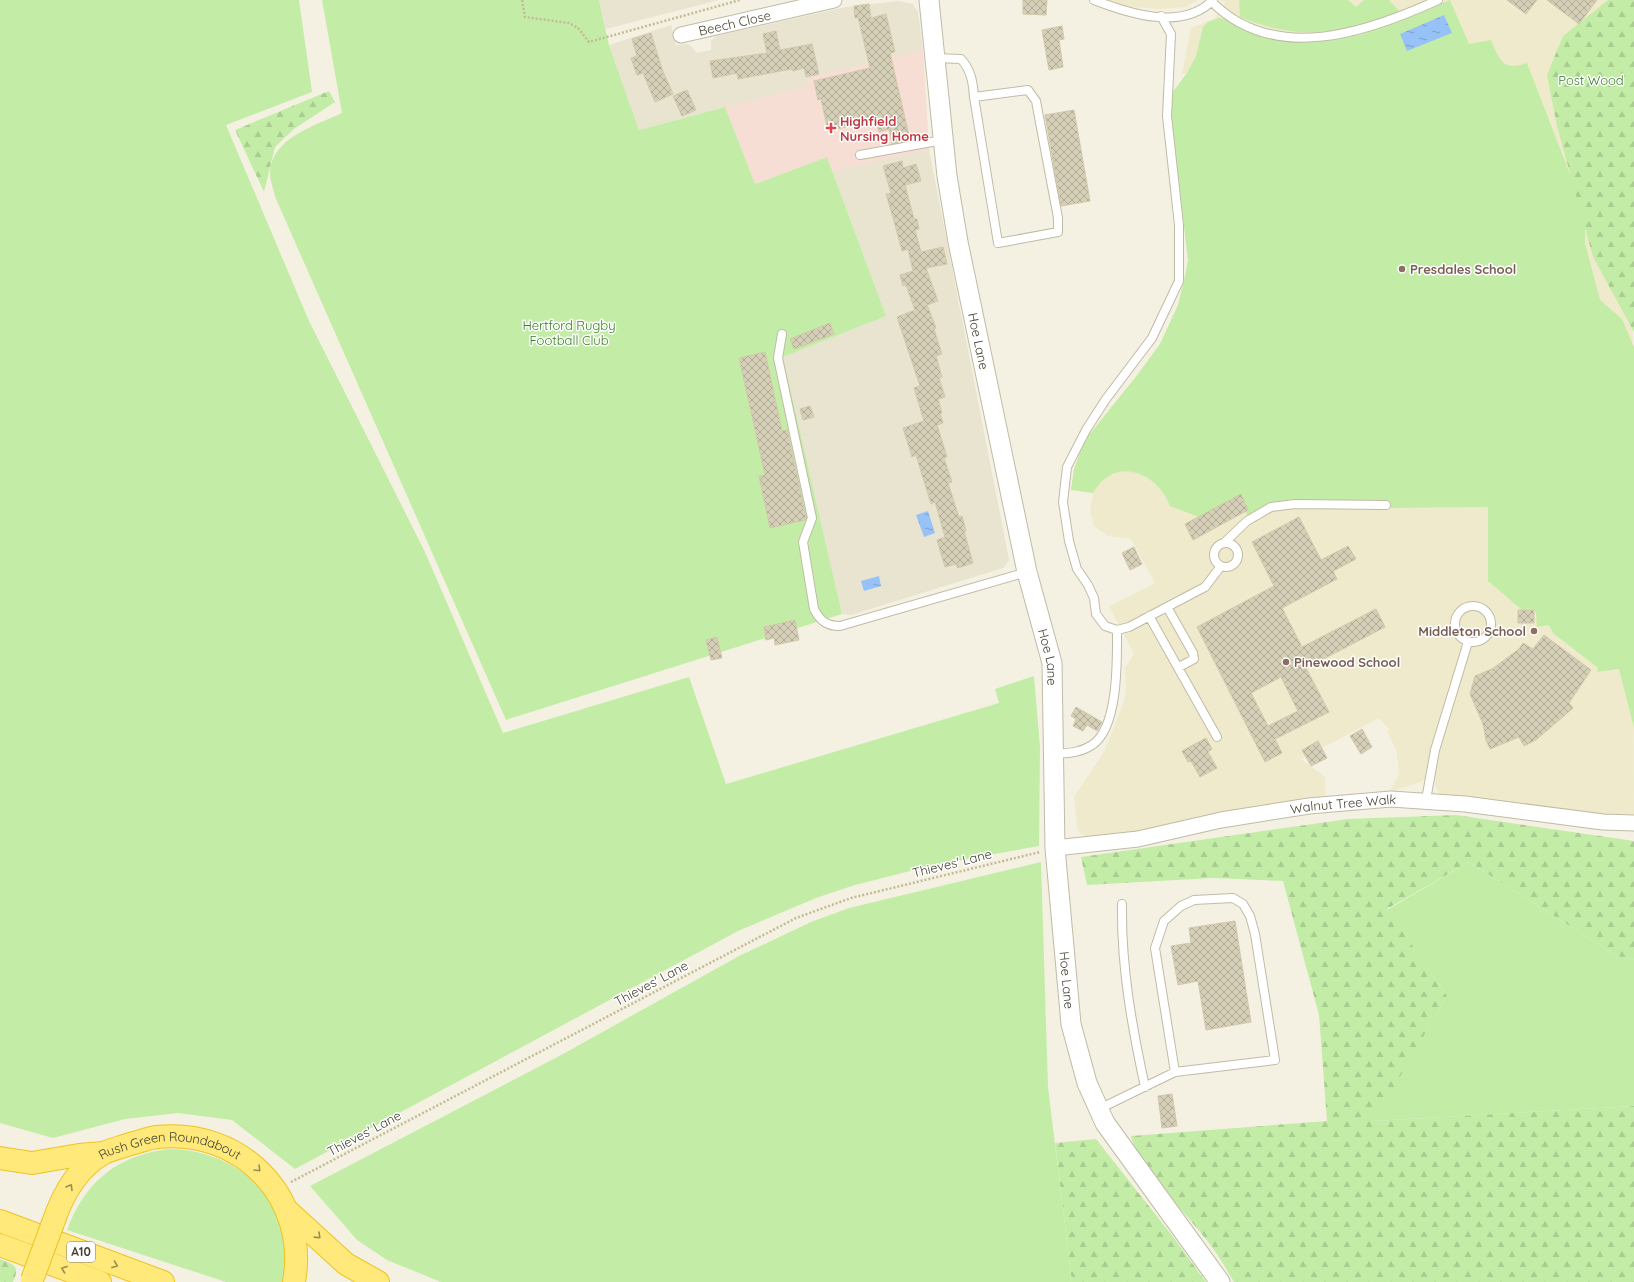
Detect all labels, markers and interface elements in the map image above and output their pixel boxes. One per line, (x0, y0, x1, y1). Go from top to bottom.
street label: Beech Close (697, 7, 772, 39)
park label: Post Wood (1558, 72, 1624, 88)
place label: Highfield Nursing Home (840, 113, 929, 144)
marker: Highfield Nursing Home (825, 122, 837, 134)
place label: Presdales School (1410, 261, 1516, 277)
marker: Presdales School (1397, 264, 1407, 274)
street label: Hoe Lane (965, 311, 992, 371)
park label: Hertford Rugby Football Club (522, 317, 616, 348)
place label: Middleton School (1418, 623, 1526, 639)
marker: Middleton School (1529, 626, 1539, 636)
street label: Hoe Lane (1035, 627, 1060, 686)
place label: Pinewood School (1294, 654, 1400, 670)
marker: Pinewood School (1281, 657, 1291, 667)
street label: Walnut Tree Walk (1289, 791, 1397, 817)
street label: Thieves' Lane (911, 845, 993, 881)
street label: Hoe Lane (1056, 951, 1078, 1010)
street label: Thieves' Lane (611, 957, 691, 1009)
street label: Thieves' Lane (324, 1107, 404, 1159)
text: Rush Green Roundabout (95, 1128, 244, 1163)
street label: Rush Green Roundabout (96, 1152, 244, 1168)
one-way arrow (253, 1164, 261, 1172)
one-way arrow (65, 1184, 72, 1191)
one-way arrow (313, 1231, 320, 1238)
road number: A10 (67, 1242, 95, 1262)
one-way arrow (111, 1260, 118, 1268)
one-way arrow (60, 1265, 67, 1273)

